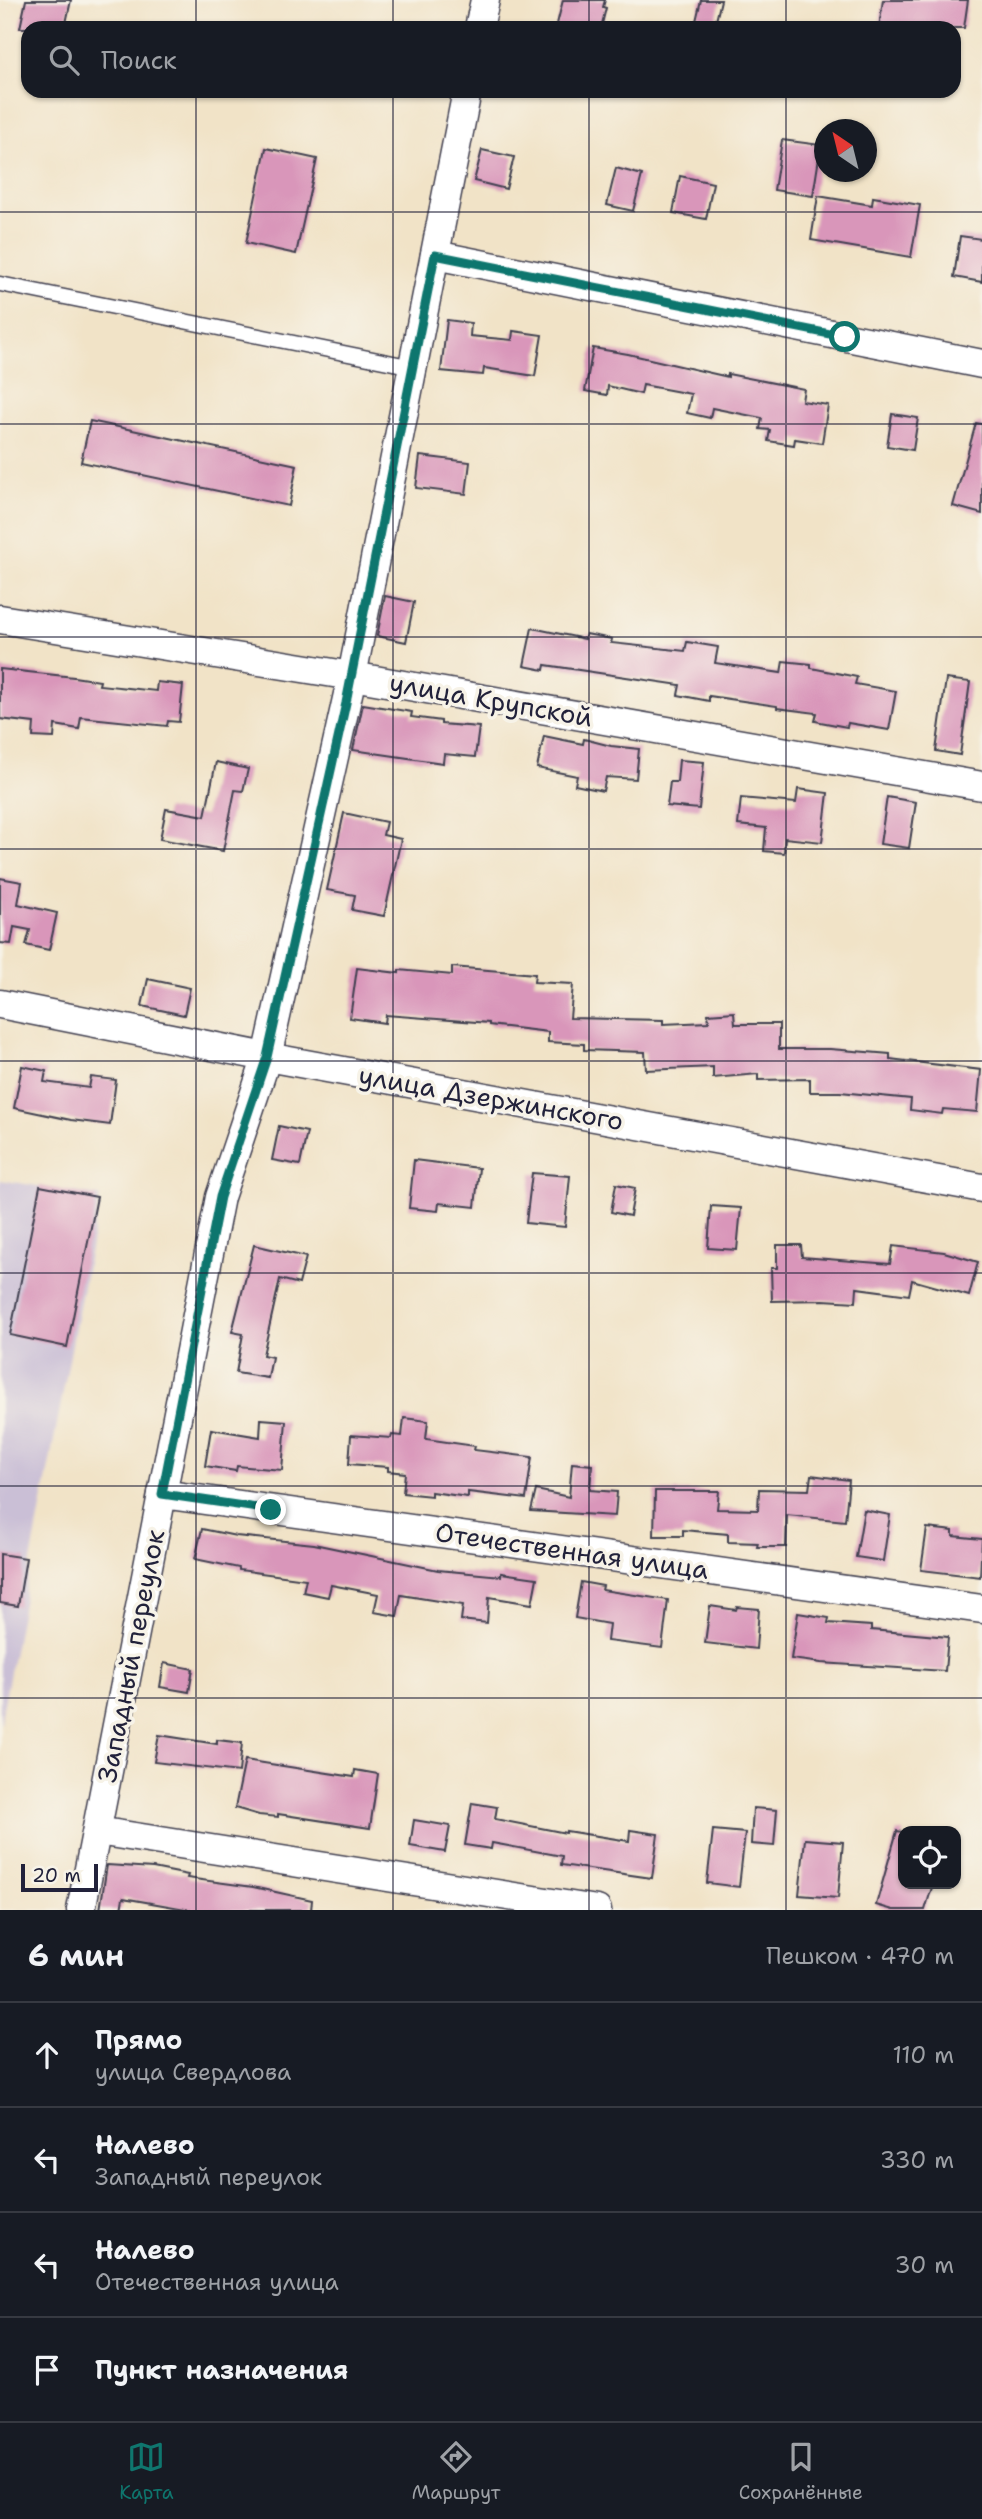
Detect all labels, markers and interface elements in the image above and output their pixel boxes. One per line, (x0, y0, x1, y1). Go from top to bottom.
search box (21, 21, 961, 98)
icon: search (45, 41, 83, 79)
text: Поиск (101, 42, 177, 77)
north arrow (814, 119, 877, 182)
route start (829, 321, 860, 352)
street label: улица Крупской (387, 664, 595, 735)
street label: улица Дзержинского (356, 1057, 626, 1138)
route end (255, 1494, 286, 1525)
street label: Отечественная улица (433, 1514, 711, 1587)
street label: Западный переулок (89, 1526, 172, 1785)
map controls (898, 1826, 961, 1889)
button: locate (898, 1826, 961, 1889)
scale bar (21, 1861, 98, 1893)
text: 20 m (32, 1863, 81, 1888)
text: 6 мин (28, 1935, 124, 1976)
text: Пешком · 470 m (766, 1941, 954, 1971)
text: Прямо (95, 2022, 183, 2057)
icon: ahead (28, 2036, 66, 2074)
text: 110 m (892, 2040, 954, 2070)
text: улица Свердлова (95, 2057, 291, 2087)
text: Налево (95, 2127, 195, 2162)
icon: left (28, 2141, 66, 2179)
text: 330 m (880, 2145, 954, 2175)
text: Западный переулок (95, 2162, 322, 2192)
text: Налево (95, 2232, 195, 2267)
icon: left (28, 2246, 66, 2284)
text: 30 m (895, 2250, 954, 2280)
text: Отечественная улица (95, 2267, 339, 2297)
icon: arrive (28, 2351, 66, 2389)
text: Пункт назначения (95, 2352, 348, 2387)
tab: Карта (119, 2438, 174, 2505)
tab: Маршрут (412, 2438, 500, 2505)
tab: Сохранённые (739, 2438, 863, 2505)

